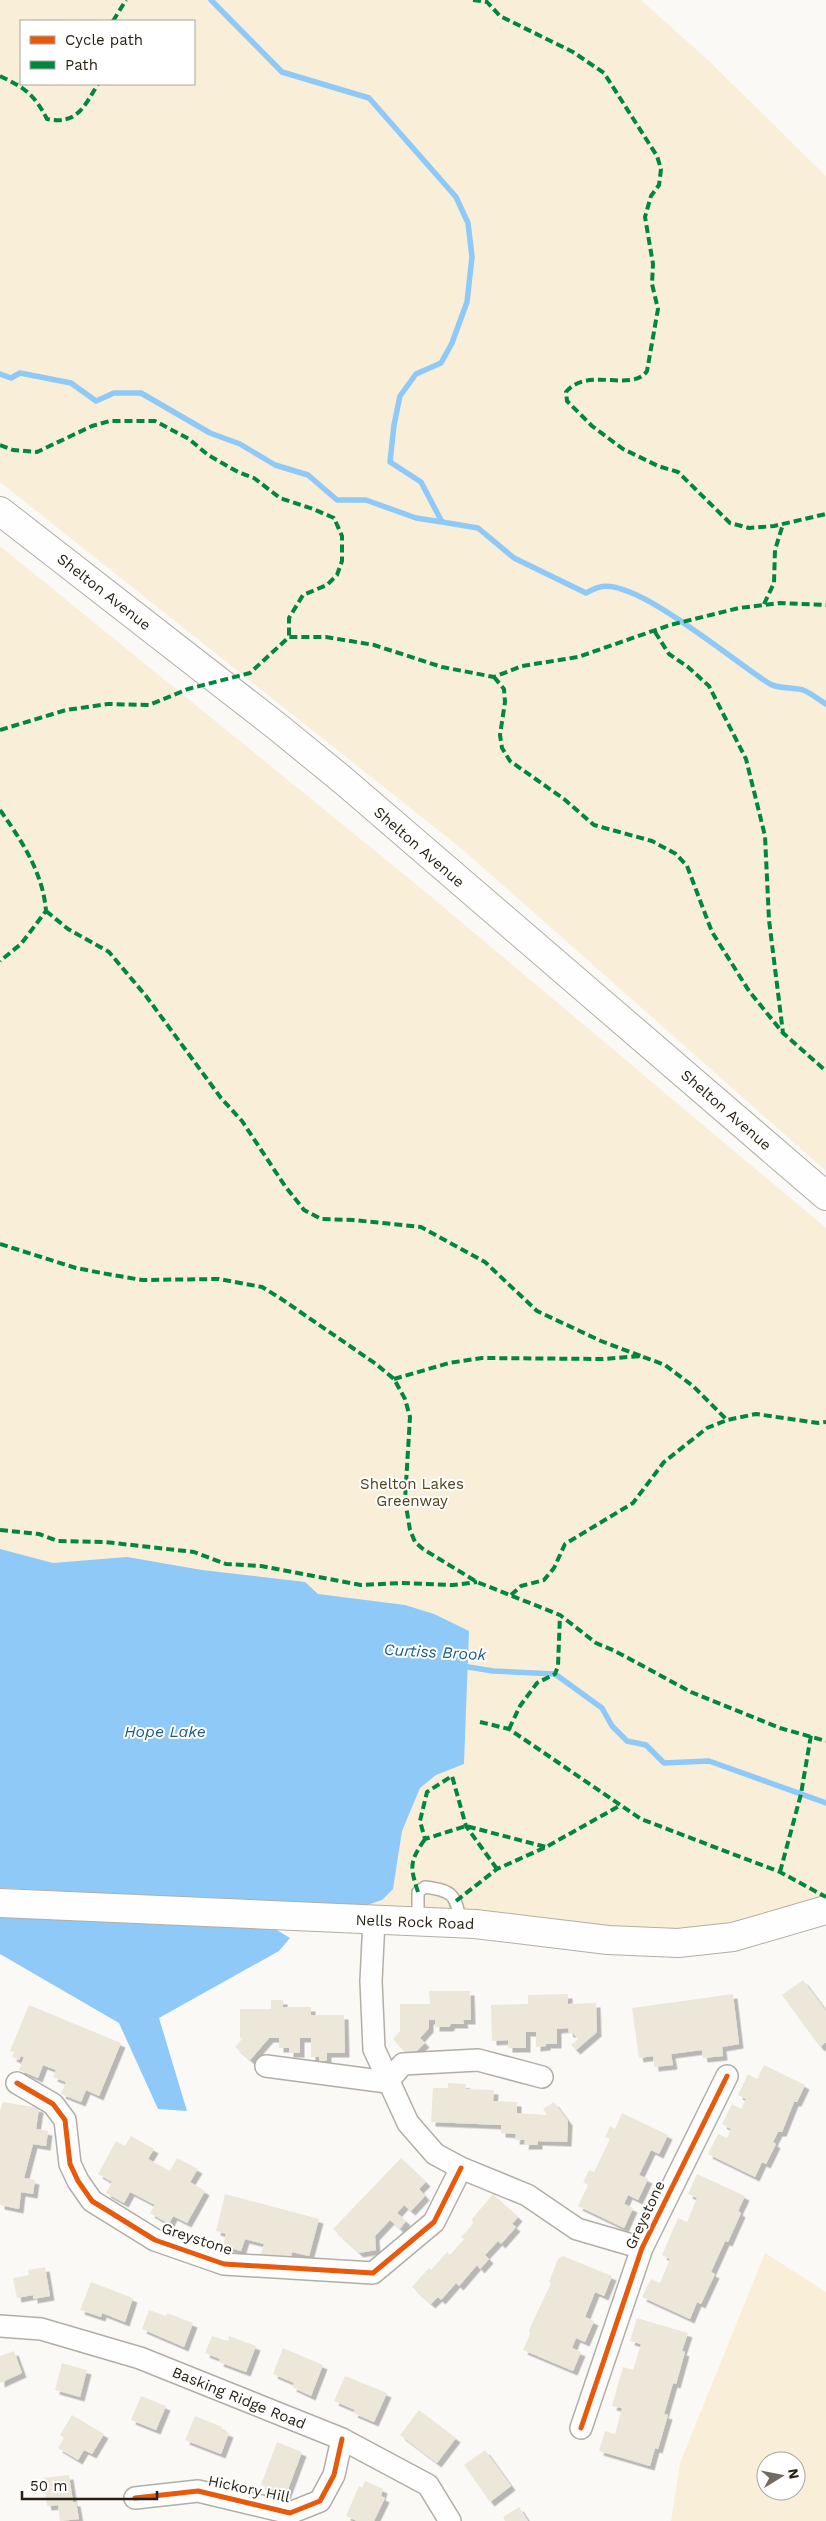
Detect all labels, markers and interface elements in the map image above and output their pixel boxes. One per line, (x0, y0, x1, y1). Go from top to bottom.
legend (20, 20, 195, 85)
text: Cycle path (65, 31, 143, 49)
text: Path (65, 56, 98, 74)
street label: Shelton Avenue (54, 550, 154, 634)
street label: Shelton Avenue (370, 803, 468, 891)
street label: Shelton Avenue (677, 1066, 775, 1154)
park label: Shelton Lakes Greenway (360, 1475, 464, 1510)
water label: Curtiss Brook (383, 1640, 488, 1664)
water label: Hope Lake (124, 1722, 206, 1741)
street label: Nells Rock Road (355, 1911, 475, 1933)
street label: Greystone (621, 2178, 669, 2252)
street label: Greystone (159, 2219, 235, 2259)
street label: Basking Ridge Road (169, 2363, 309, 2433)
north arrow (756, 2451, 806, 2501)
text: N (785, 2467, 803, 2480)
scale bar (22, 2468, 158, 2500)
street label: Hickory Hill (206, 2472, 292, 2507)
text: 50 m (30, 2477, 67, 2495)

